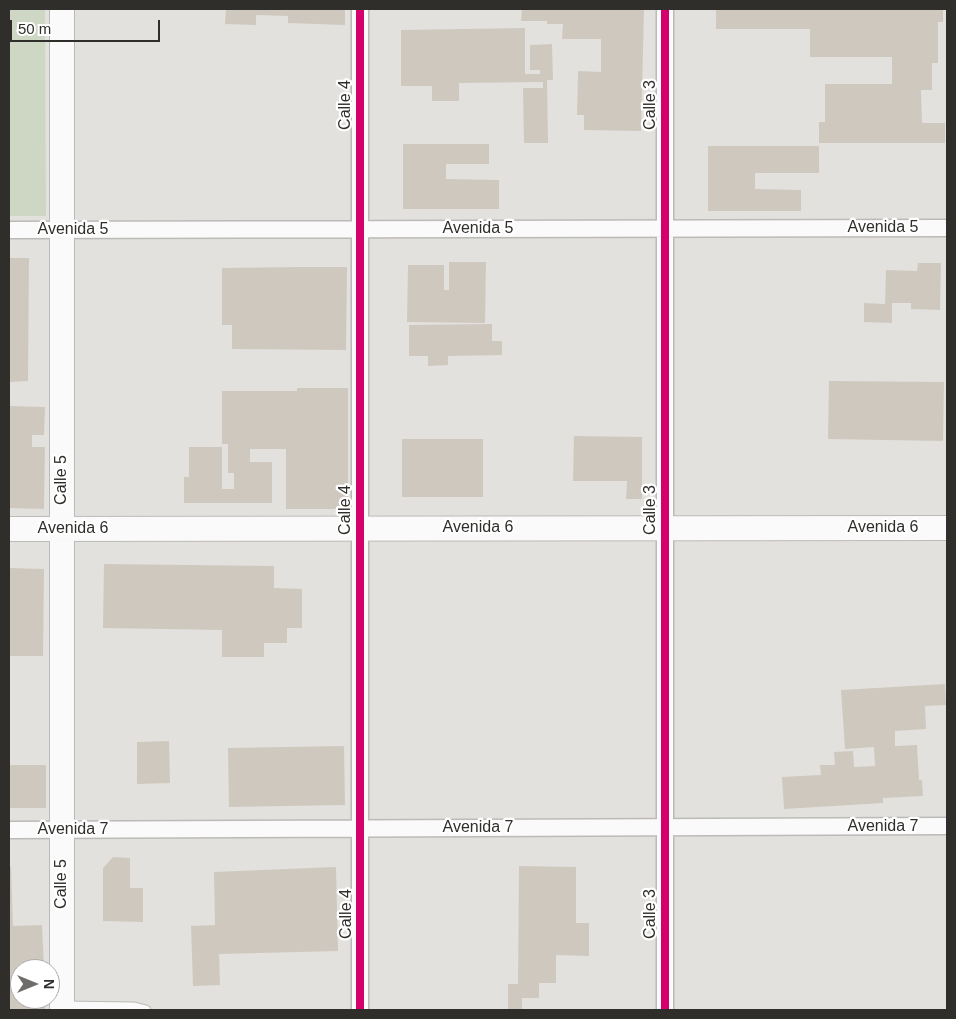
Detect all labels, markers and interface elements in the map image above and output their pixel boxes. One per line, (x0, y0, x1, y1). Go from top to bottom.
scale bar (12, 10, 162, 42)
text: 50 m (18, 20, 51, 37)
street label: Calle 4 (336, 80, 356, 130)
street label: Calle 3 (641, 80, 661, 130)
street label: Avenida 5 (848, 218, 918, 238)
street label: Avenida 5 (443, 219, 513, 239)
street label: Avenida 5 (38, 220, 108, 240)
street label: Calle 5 (52, 455, 72, 505)
street label: Calle 4 (336, 485, 356, 535)
street label: Calle 3 (641, 485, 661, 535)
street label: Avenida 6 (443, 518, 513, 538)
street label: Avenida 6 (848, 518, 918, 538)
street label: Avenida 6 (38, 519, 108, 539)
street label: Avenida 7 (848, 817, 918, 837)
street label: Avenida 7 (443, 818, 513, 838)
street label: Avenida 7 (38, 820, 108, 840)
street label: Calle 5 (52, 859, 72, 909)
street label: Calle 4 (337, 889, 357, 939)
street label: Calle 3 (641, 889, 661, 939)
north arrow (10, 959, 60, 1009)
text: N (41, 979, 57, 989)

